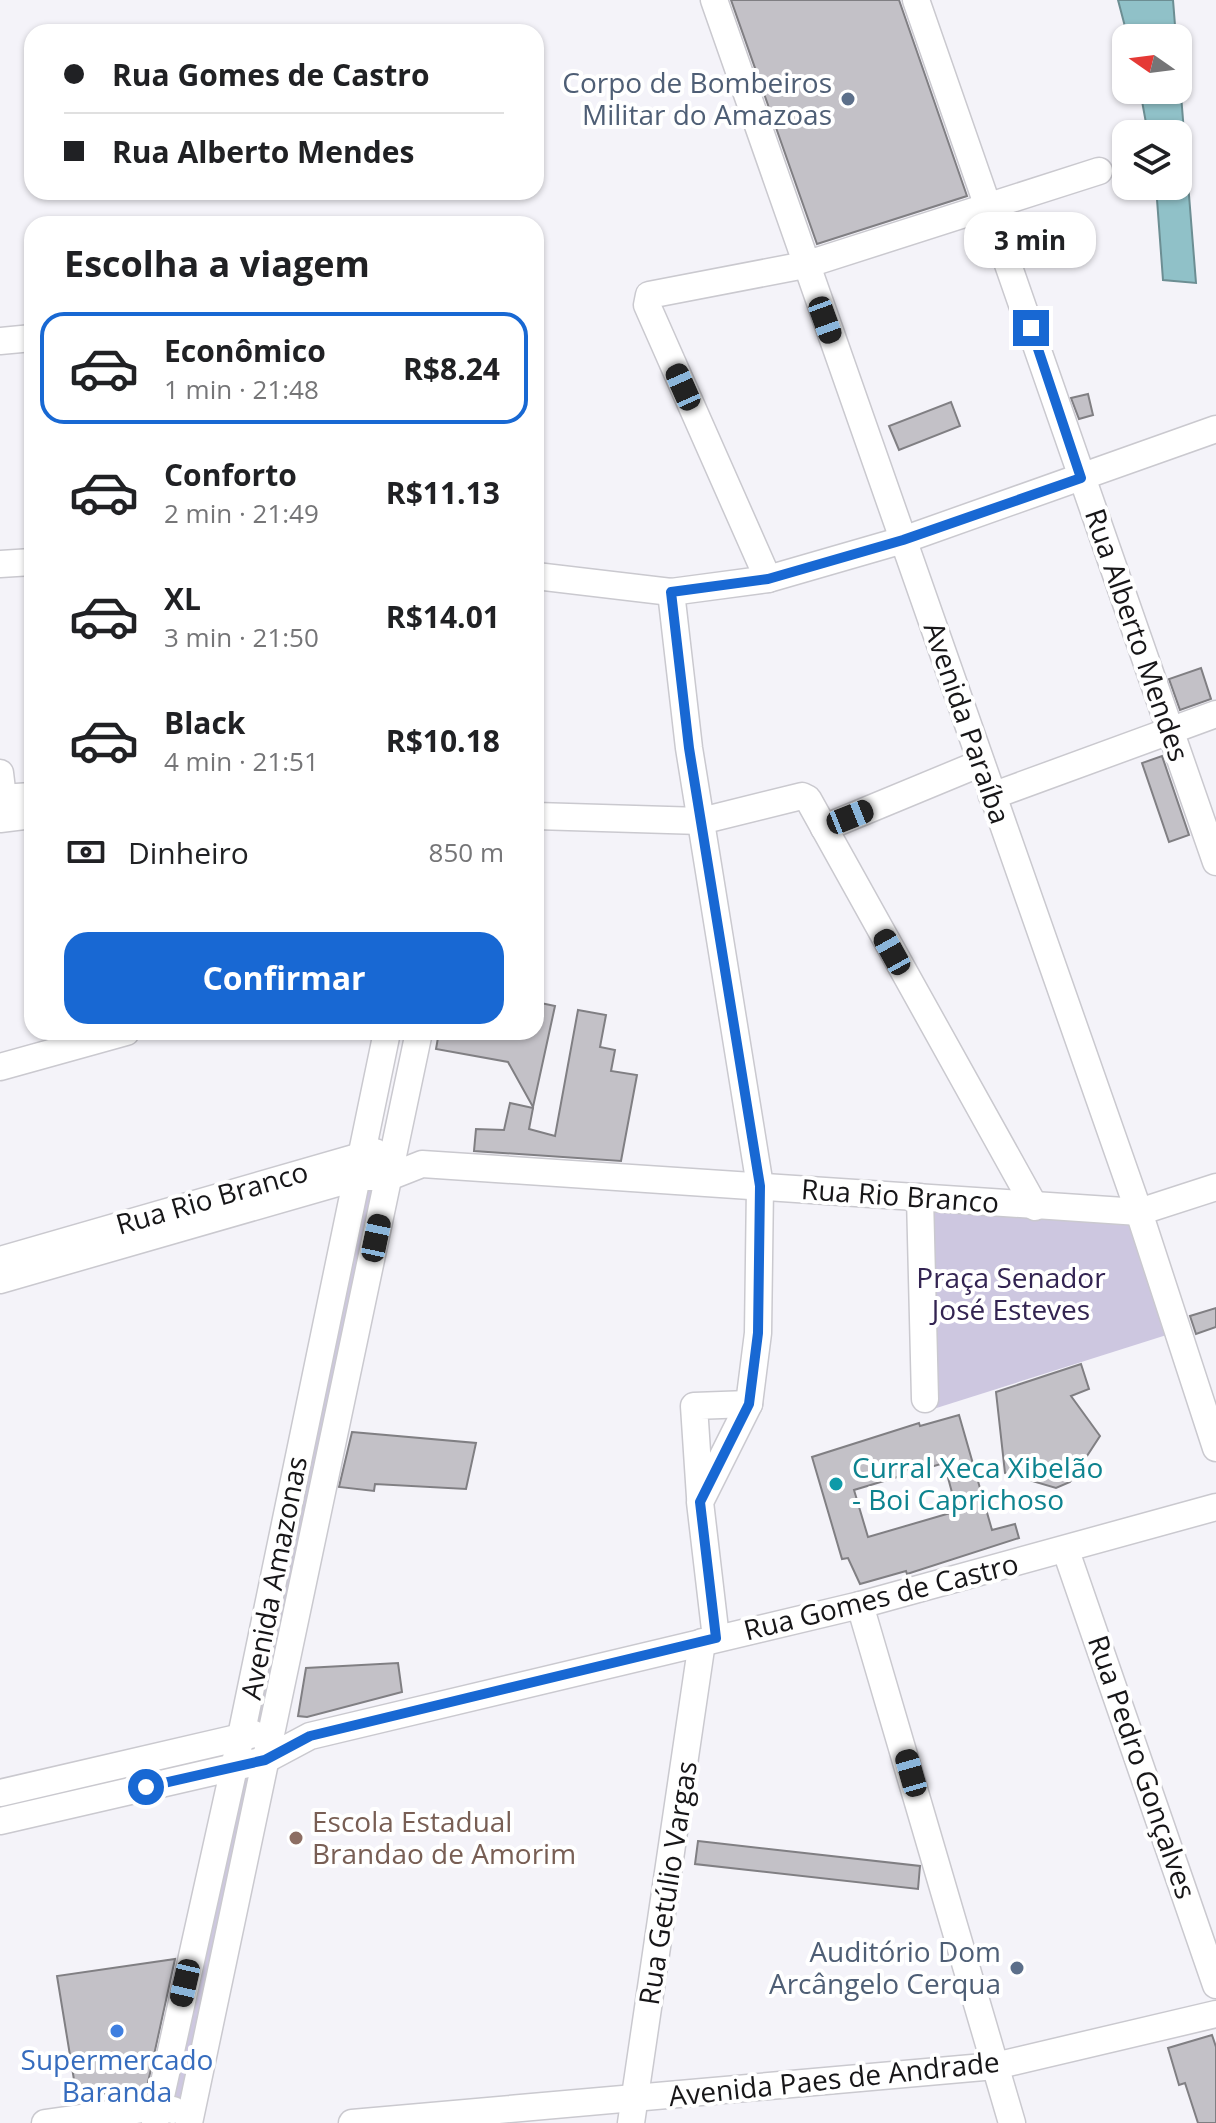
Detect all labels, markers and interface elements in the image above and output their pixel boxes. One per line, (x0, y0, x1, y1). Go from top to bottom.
north arrow (1112, 24, 1192, 104)
map controls (1112, 24, 1192, 200)
text: Rua Gomes de Castro (112, 54, 430, 95)
place label: Corpo de Bombeiros Militar do Amazoas (562, 63, 832, 133)
marker: Corpo de Bombeiros Militar do Amazoas (839, 90, 857, 108)
button: layers (1112, 120, 1192, 200)
text: Rua Alberto Mendes (112, 131, 414, 172)
callout: 3 min (965, 212, 1097, 268)
text: 3 min (994, 222, 1066, 258)
text: Escolha a viagem (64, 239, 370, 288)
car (806, 293, 844, 347)
route end (1013, 310, 1049, 346)
text: Econômico (164, 330, 326, 371)
icon: car (68, 332, 140, 404)
text: R$8.24 (403, 348, 500, 389)
car (662, 360, 704, 414)
text: 1 min · 21:48 (164, 371, 319, 407)
text: Conforto (164, 454, 297, 495)
icon: car (68, 456, 140, 528)
text: R$11.13 (386, 472, 500, 513)
text: 2 min · 21:49 (164, 495, 319, 531)
street label: Rua Alberto Mendes (1077, 503, 1199, 766)
text: XL (164, 578, 201, 619)
icon: car (68, 580, 140, 652)
text: R$14.01 (386, 596, 500, 637)
street label: Avenida Paraíba (916, 617, 1020, 829)
text: 3 min · 21:50 (164, 619, 319, 655)
text: Black (164, 702, 245, 743)
icon: car (68, 704, 140, 776)
text: R$10.18 (386, 720, 500, 761)
text: 4 min · 21:51 (164, 743, 319, 779)
car (823, 797, 877, 837)
icon: cash (64, 830, 108, 874)
text: Dinheiro (128, 832, 249, 873)
text: 850 m (429, 834, 504, 870)
car (870, 925, 914, 979)
button: Confirmar (64, 932, 504, 1024)
street label: Rua Rio Branco (111, 1151, 312, 1243)
street label: Rua Rio Branco (800, 1169, 1000, 1221)
car (359, 1212, 393, 1264)
park label: Praça Senador José Esteves (916, 1258, 1106, 1328)
place label: Curral Xeca Xibelão - Boi Caprichoso (852, 1448, 1103, 1518)
street label: Avenida Amazonas (231, 1453, 315, 1703)
marker: Curral Xeca Xibelão - Boi Caprichoso (827, 1475, 845, 1493)
street label: Rua Gomes de Castro (740, 1544, 1022, 1649)
street label: Rua Pedro Gonçalves (1080, 1630, 1206, 1903)
car (893, 1747, 929, 1799)
street label: Rua Getúlio Vargas (629, 1758, 705, 2008)
route start (128, 1769, 164, 1805)
place label: Escola Estadual Brandao de Amorim (312, 1802, 576, 1872)
marker: Escola Estadual Brandao de Amorim (287, 1829, 305, 1847)
place label: Auditório Dom Arcângelo Cerqua (769, 1932, 1001, 2002)
car (168, 1957, 202, 2009)
marker: Auditório Dom Arcângelo Cerqua (1008, 1959, 1026, 1977)
marker: Supermercado Baranda (108, 2022, 126, 2040)
place label: Supermercado Baranda (21, 2040, 213, 2110)
street label: Avenida Paes de Andrade (667, 2042, 1001, 2114)

